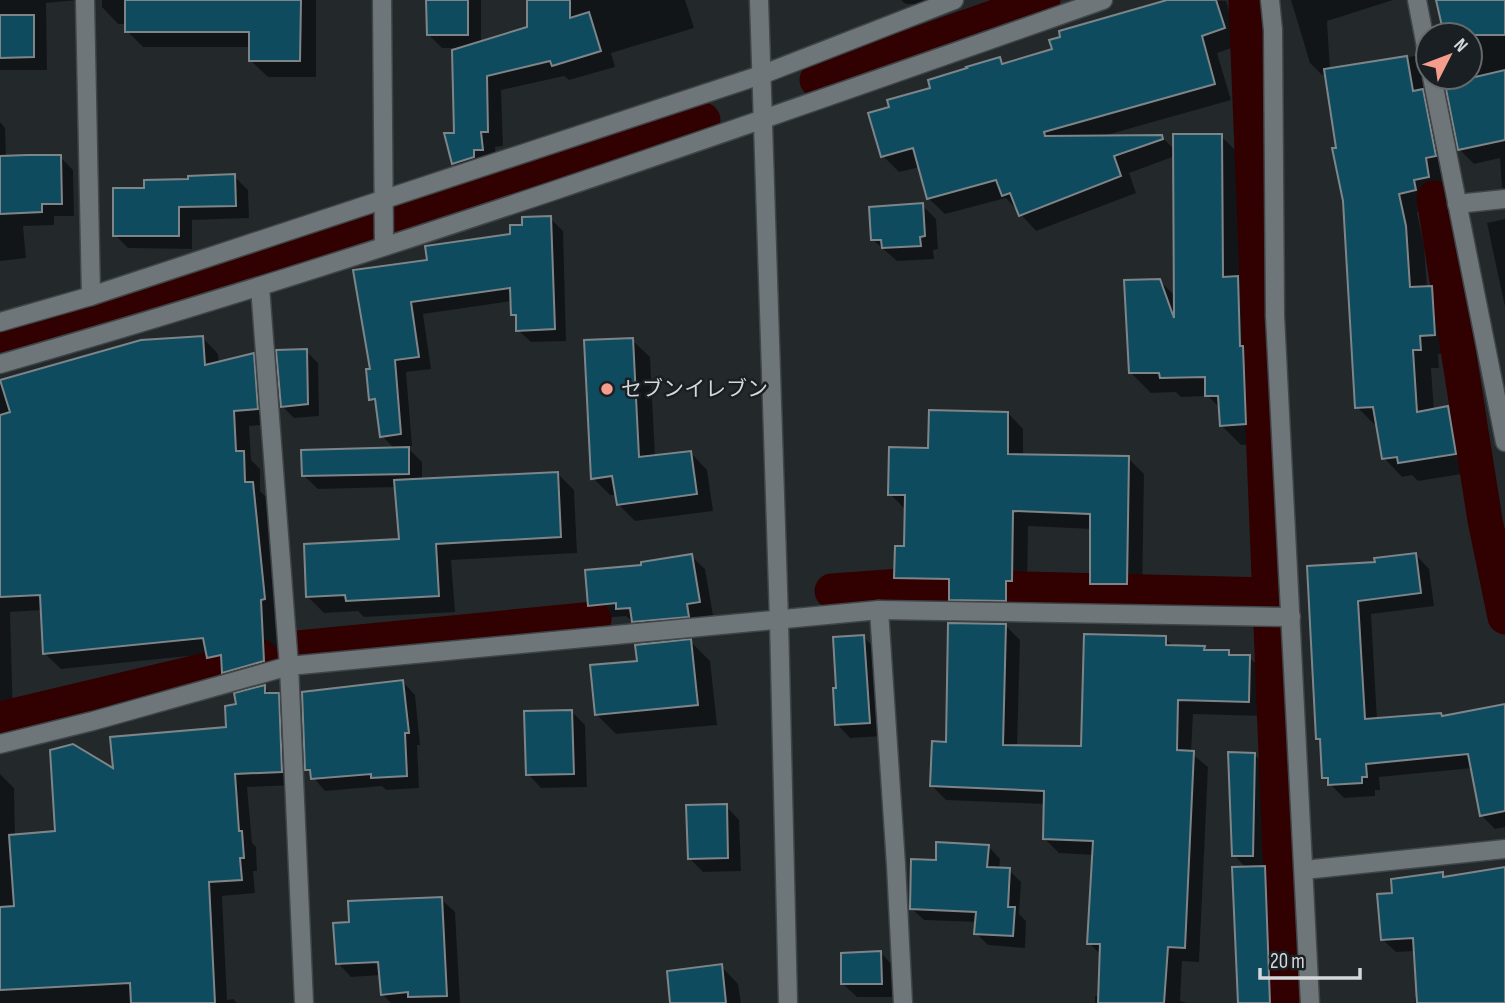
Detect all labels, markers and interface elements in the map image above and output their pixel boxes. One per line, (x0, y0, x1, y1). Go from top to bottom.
north arrow (1414, 21, 1484, 91)
text: N (1449, 34, 1472, 57)
place label: セブンイレブン (621, 377, 768, 402)
marker: セブンイレブン (599, 381, 615, 397)
scale bar (1260, 936, 1360, 980)
text: 20 m (1270, 949, 1305, 974)

